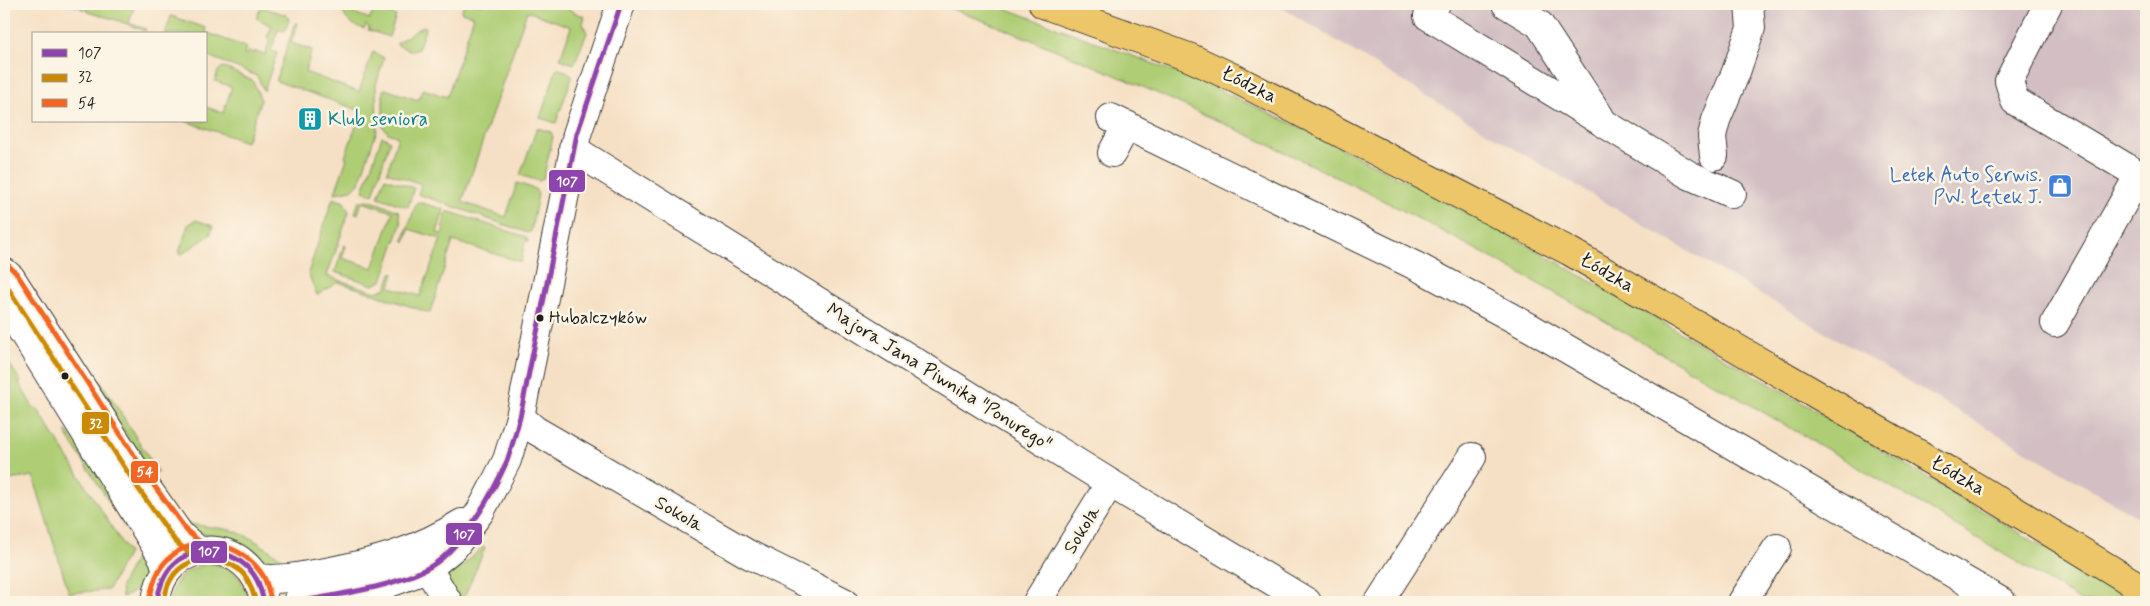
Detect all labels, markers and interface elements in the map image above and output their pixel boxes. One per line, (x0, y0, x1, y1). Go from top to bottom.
legend (32, 32, 208, 122)
text: 107 (78, 44, 102, 64)
street label: Łódzka (1217, 61, 1281, 109)
text: 32 (78, 68, 93, 88)
text: 54 (78, 94, 96, 114)
building icon: Klub seniora (297, 106, 323, 132)
place label: Klub seniora (328, 107, 428, 132)
place label: Letek Auto Serwis. PW. Łętek J. (1890, 163, 2042, 210)
line badge: 107 (548, 169, 586, 193)
text: 107 (556, 173, 578, 191)
shop icon: Letek Auto Serwis. PW. Łętek J. (2047, 173, 2073, 199)
street label: Łódzka (1575, 247, 1639, 299)
street label: Majora Jana Piwnika "Ponurego" (821, 297, 1056, 458)
place label: Hubalczyków (549, 306, 647, 330)
marker: Hubalczyków (535, 313, 545, 323)
unlabelled marker (60, 371, 70, 381)
line badge: 32 (81, 411, 110, 435)
text: 32 (89, 415, 103, 433)
street label: Łódzka (1926, 450, 1990, 502)
line badge: 54 (130, 460, 159, 484)
text: 54 (137, 463, 154, 481)
street label: Sokola (650, 490, 708, 538)
street label: Sokola (1058, 501, 1106, 559)
line badge: 107 (445, 522, 483, 546)
text: 107 (453, 526, 475, 544)
line badge: 107 (190, 540, 228, 564)
text: 107 (198, 543, 220, 561)

